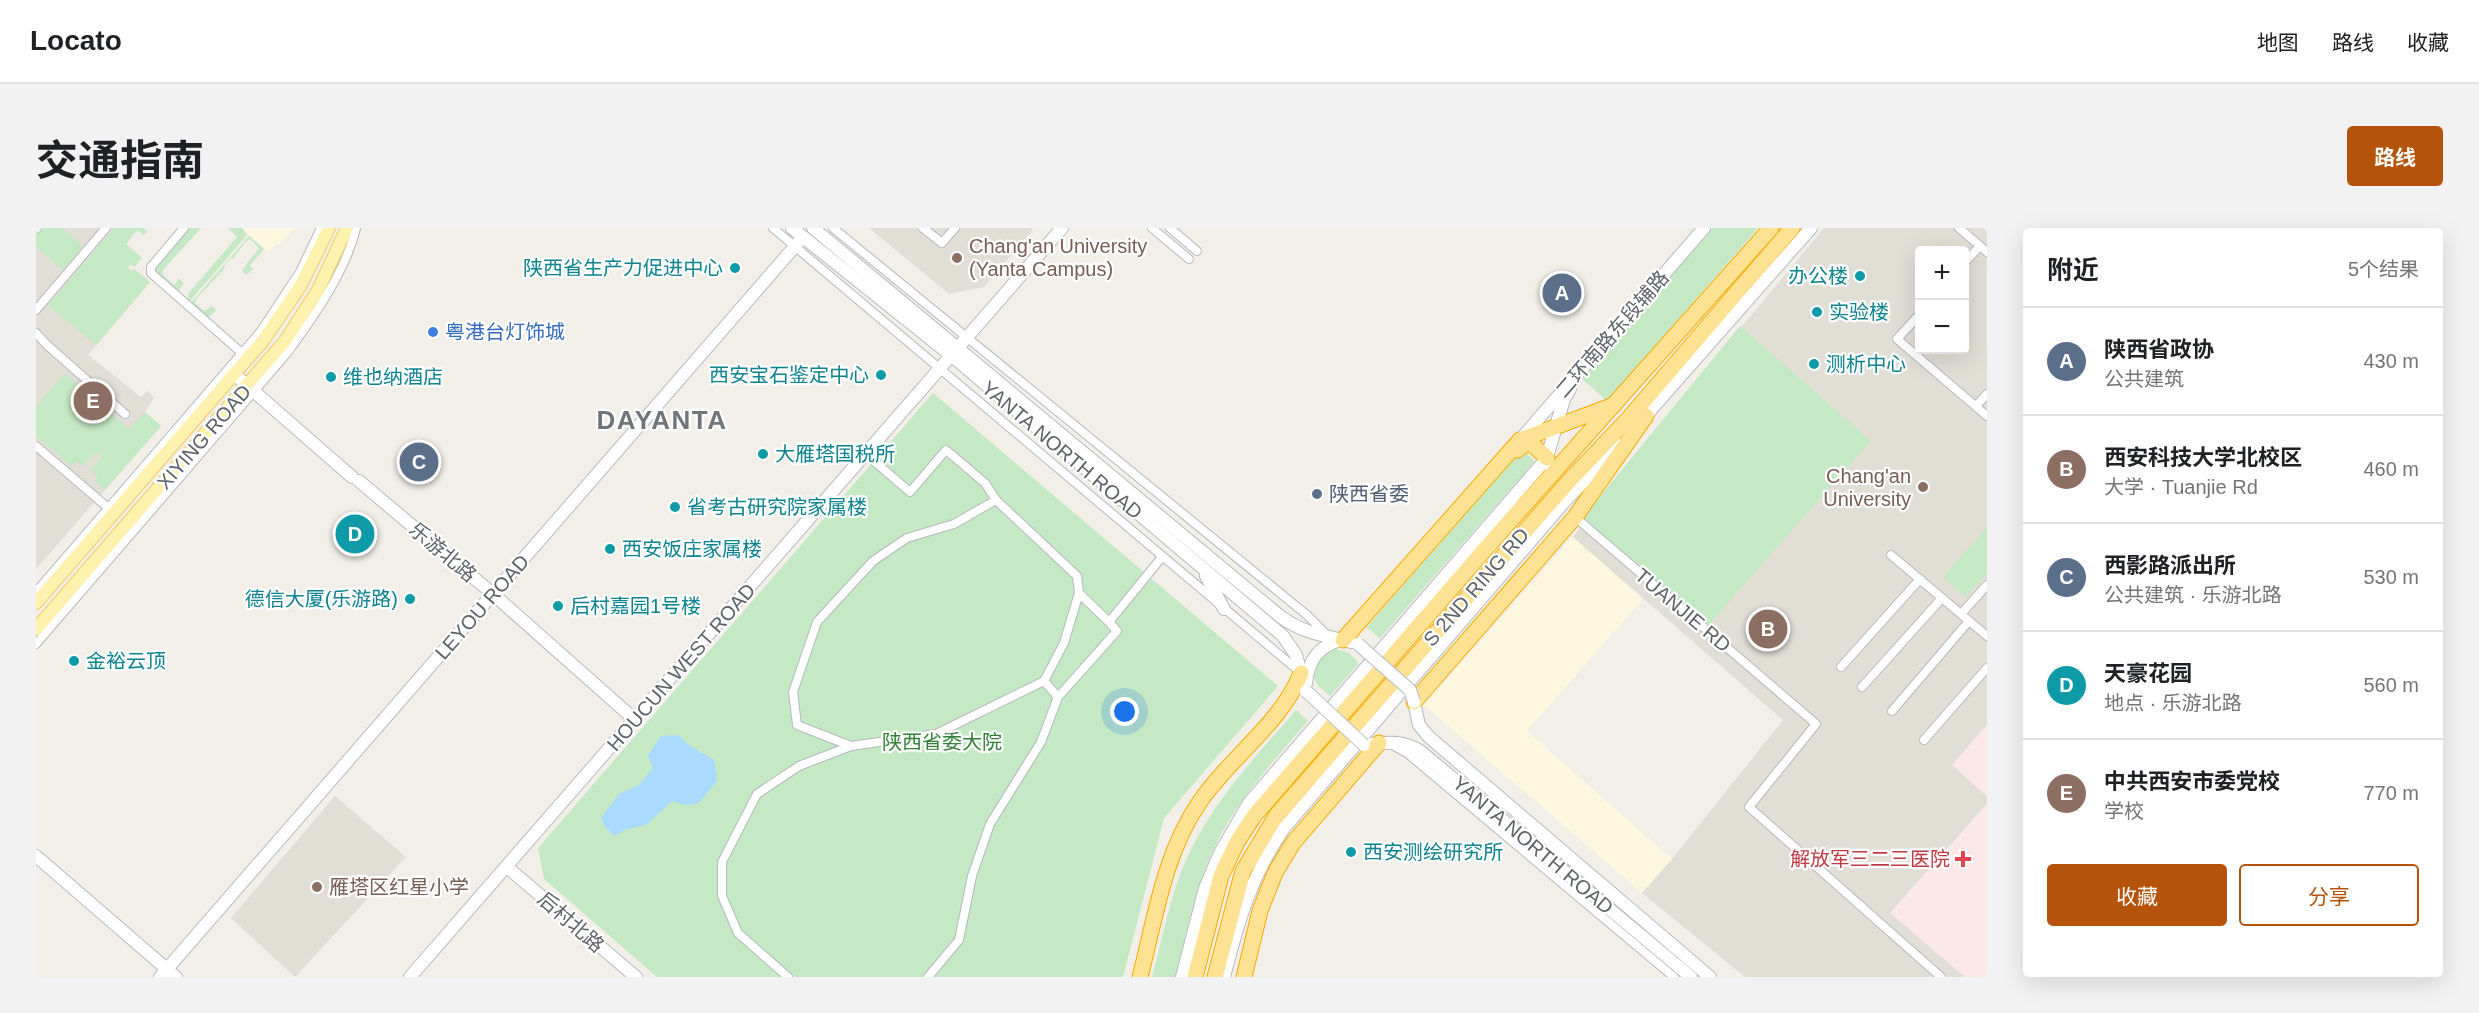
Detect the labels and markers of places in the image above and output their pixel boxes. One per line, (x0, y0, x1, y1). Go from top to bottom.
place label: Chang'an University (Yanta Campus) (969, 235, 1147, 280)
marker: Chang'an University (Yanta Campus) (950, 251, 964, 265)
place label: 陕西省生产力促进中心 (523, 257, 723, 279)
marker: 陕西省生产力促进中心 (728, 261, 742, 275)
place label: 办公楼 (1788, 265, 1848, 287)
marker: 办公楼 (1853, 269, 1867, 283)
pin: A (1542, 270, 1582, 316)
place label: 实验楼 (1829, 301, 1889, 323)
marker: 实验楼 (1810, 305, 1824, 319)
place label: 粤港台灯饰城 (445, 321, 565, 343)
marker: 粤港台灯饰城 (426, 325, 440, 339)
place label: 测析中心 (1826, 353, 1906, 375)
marker: 测析中心 (1807, 357, 1821, 371)
place label: 西安宝石鉴定中心 (709, 364, 869, 386)
place label: 维也纳酒店 (343, 366, 443, 388)
marker: 西安宝石鉴定中心 (874, 368, 888, 382)
marker: 维也纳酒店 (324, 370, 338, 384)
pin: E (74, 378, 112, 423)
pin: C (400, 440, 439, 484)
place label: 大雁塔国税所 (775, 443, 895, 465)
marker: 大雁塔国税所 (756, 447, 770, 461)
place label: Chang'an University (1823, 465, 1911, 510)
marker: Chang'an University (1916, 480, 1930, 494)
place label: 陕西省委 (1329, 483, 1409, 505)
marker: 陕西省委 (1310, 487, 1324, 501)
place label: 省考古研究院家属楼 (687, 496, 867, 518)
marker: 省考古研究院家属楼 (668, 500, 682, 514)
pin: D (336, 512, 374, 556)
place label: 西安饭庄家属楼 (622, 538, 762, 560)
marker: 西安饭庄家属楼 (603, 542, 617, 556)
place label: 德信大厦(乐游路) (245, 588, 398, 610)
marker: 德信大厦(乐游路) (403, 592, 417, 606)
place label: 后村嘉园1号楼 (570, 595, 701, 617)
marker: 后村嘉园1号楼 (551, 599, 565, 613)
pin: B (1748, 606, 1788, 652)
place label: 金裕云顶 (86, 650, 166, 672)
marker: 金裕云顶 (67, 654, 81, 668)
place label: 西安测绘研究所 (1363, 841, 1503, 863)
marker: 西安测绘研究所 (1344, 845, 1358, 859)
place label: 解放军三二三医院 (1790, 848, 1950, 870)
marker: 解放军三二三医院 (1954, 850, 1972, 868)
place label: 雁塔区红星小学 (329, 876, 469, 898)
marker: 雁塔区红星小学 (310, 880, 324, 894)

